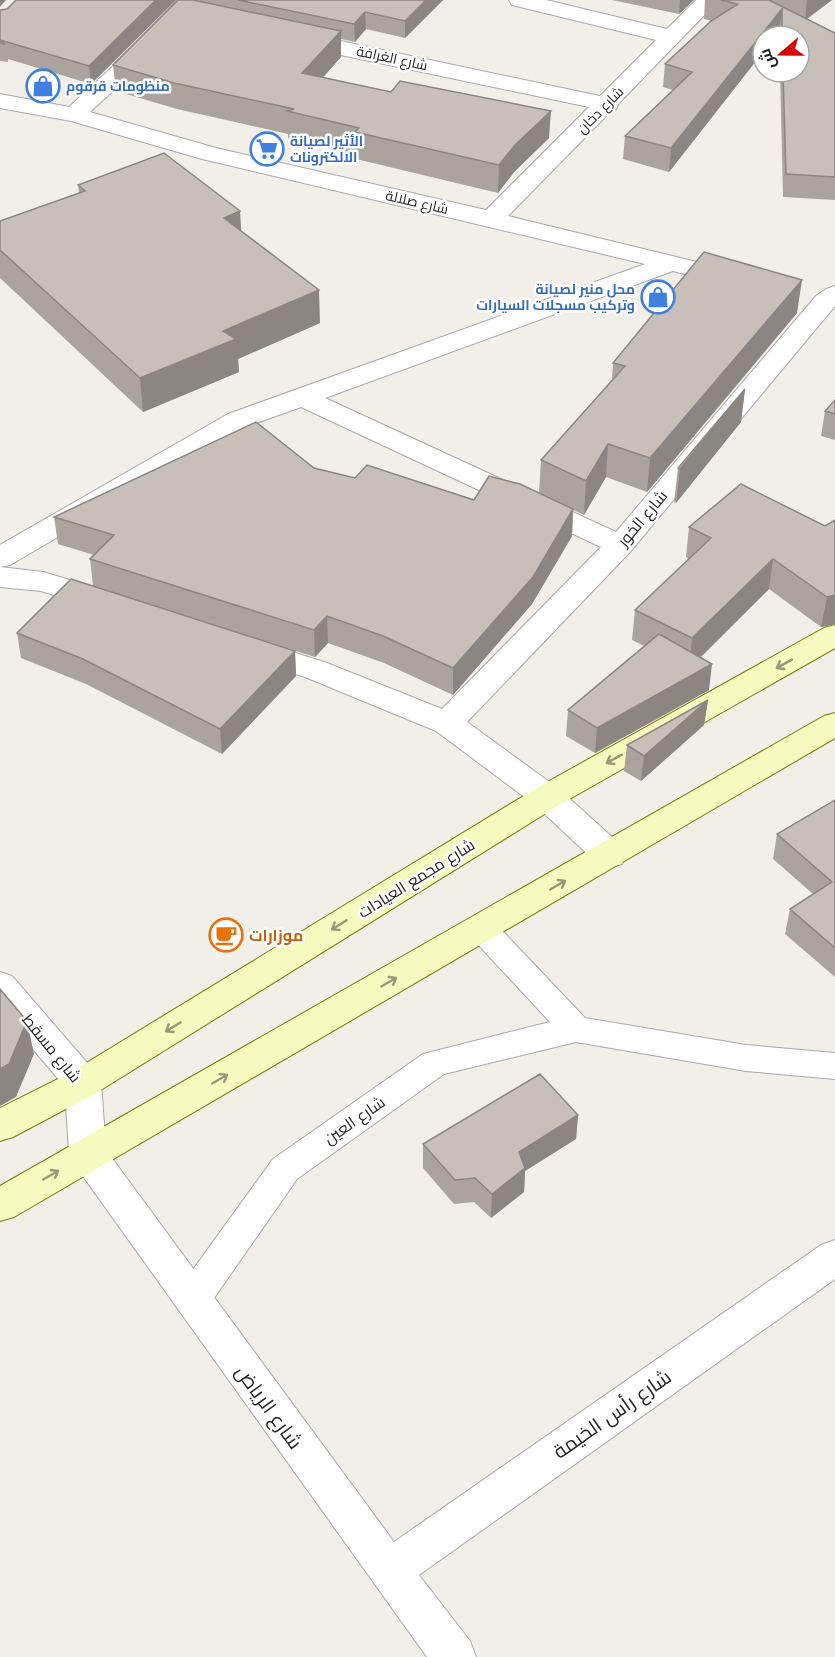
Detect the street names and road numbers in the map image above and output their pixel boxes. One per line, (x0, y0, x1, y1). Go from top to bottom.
street label: شارع الغرافة (355, 42, 429, 74)
street label: شارع دخان (573, 83, 627, 137)
street label: شارع صلالة (384, 186, 450, 218)
street label: شارع الخور (612, 486, 673, 552)
street label: شارع مجمع العيادات (354, 834, 479, 924)
street label: شارع مسقط (17, 1010, 86, 1088)
street label: شارع العين (319, 1092, 390, 1150)
street label: شارع الرياض (229, 1360, 307, 1455)
street label: شارع رأس الخيمة (548, 1364, 677, 1465)

